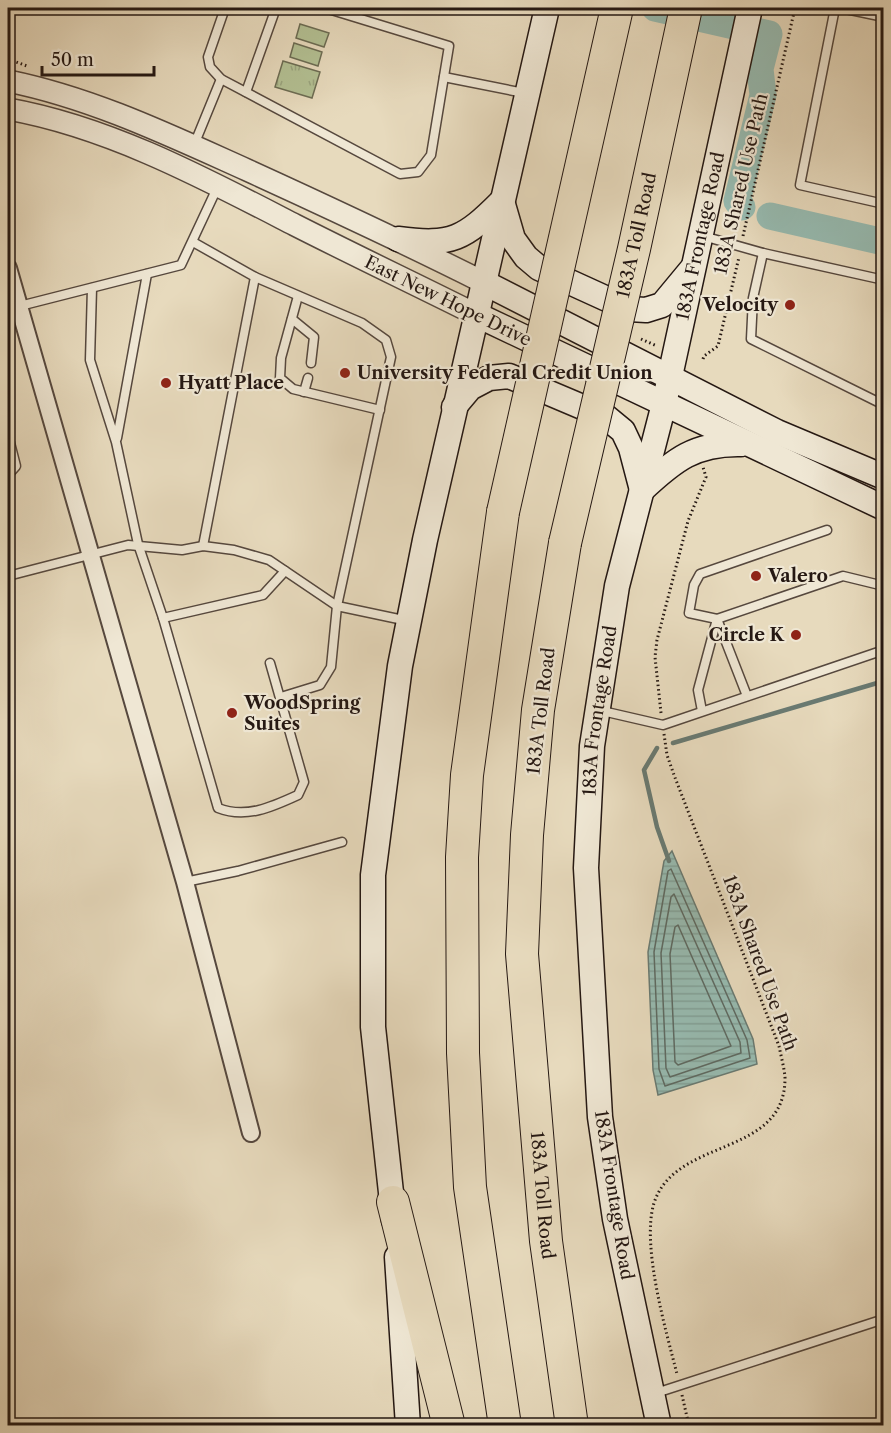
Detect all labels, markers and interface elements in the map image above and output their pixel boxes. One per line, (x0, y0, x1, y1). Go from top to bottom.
scale bar (42, 39, 154, 77)
text: 50 m (51, 49, 94, 71)
street label: 183A Shared Use Path (709, 91, 773, 277)
street label: 183A Frontage Road (671, 150, 729, 322)
street label: 183A Toll Road (612, 170, 661, 300)
street label: East New Hope Drive (361, 251, 535, 351)
place label: Velocity (702, 294, 779, 316)
marker: Velocity (783, 298, 797, 312)
place label: University Federal Credit Union (357, 362, 653, 384)
marker: University Federal Credit Union (338, 366, 352, 380)
place label: Hyatt Place (178, 372, 284, 394)
marker: Hyatt Place (159, 376, 173, 390)
place label: Valero (767, 565, 828, 587)
marker: Valero (749, 569, 763, 583)
street label: 183A Frontage Road (579, 624, 622, 797)
place label: Circle K (709, 624, 785, 646)
marker: Circle K (789, 628, 803, 642)
street label: 183A Toll Road (522, 646, 560, 776)
place label: WoodSpring Suites (243, 692, 361, 735)
marker: WoodSpring Suites (225, 706, 239, 720)
street label: 183A Shared Use Path (718, 872, 802, 1054)
street label: 183A Frontage Road (590, 1109, 638, 1281)
street label: 183A Toll Road (526, 1131, 559, 1261)

